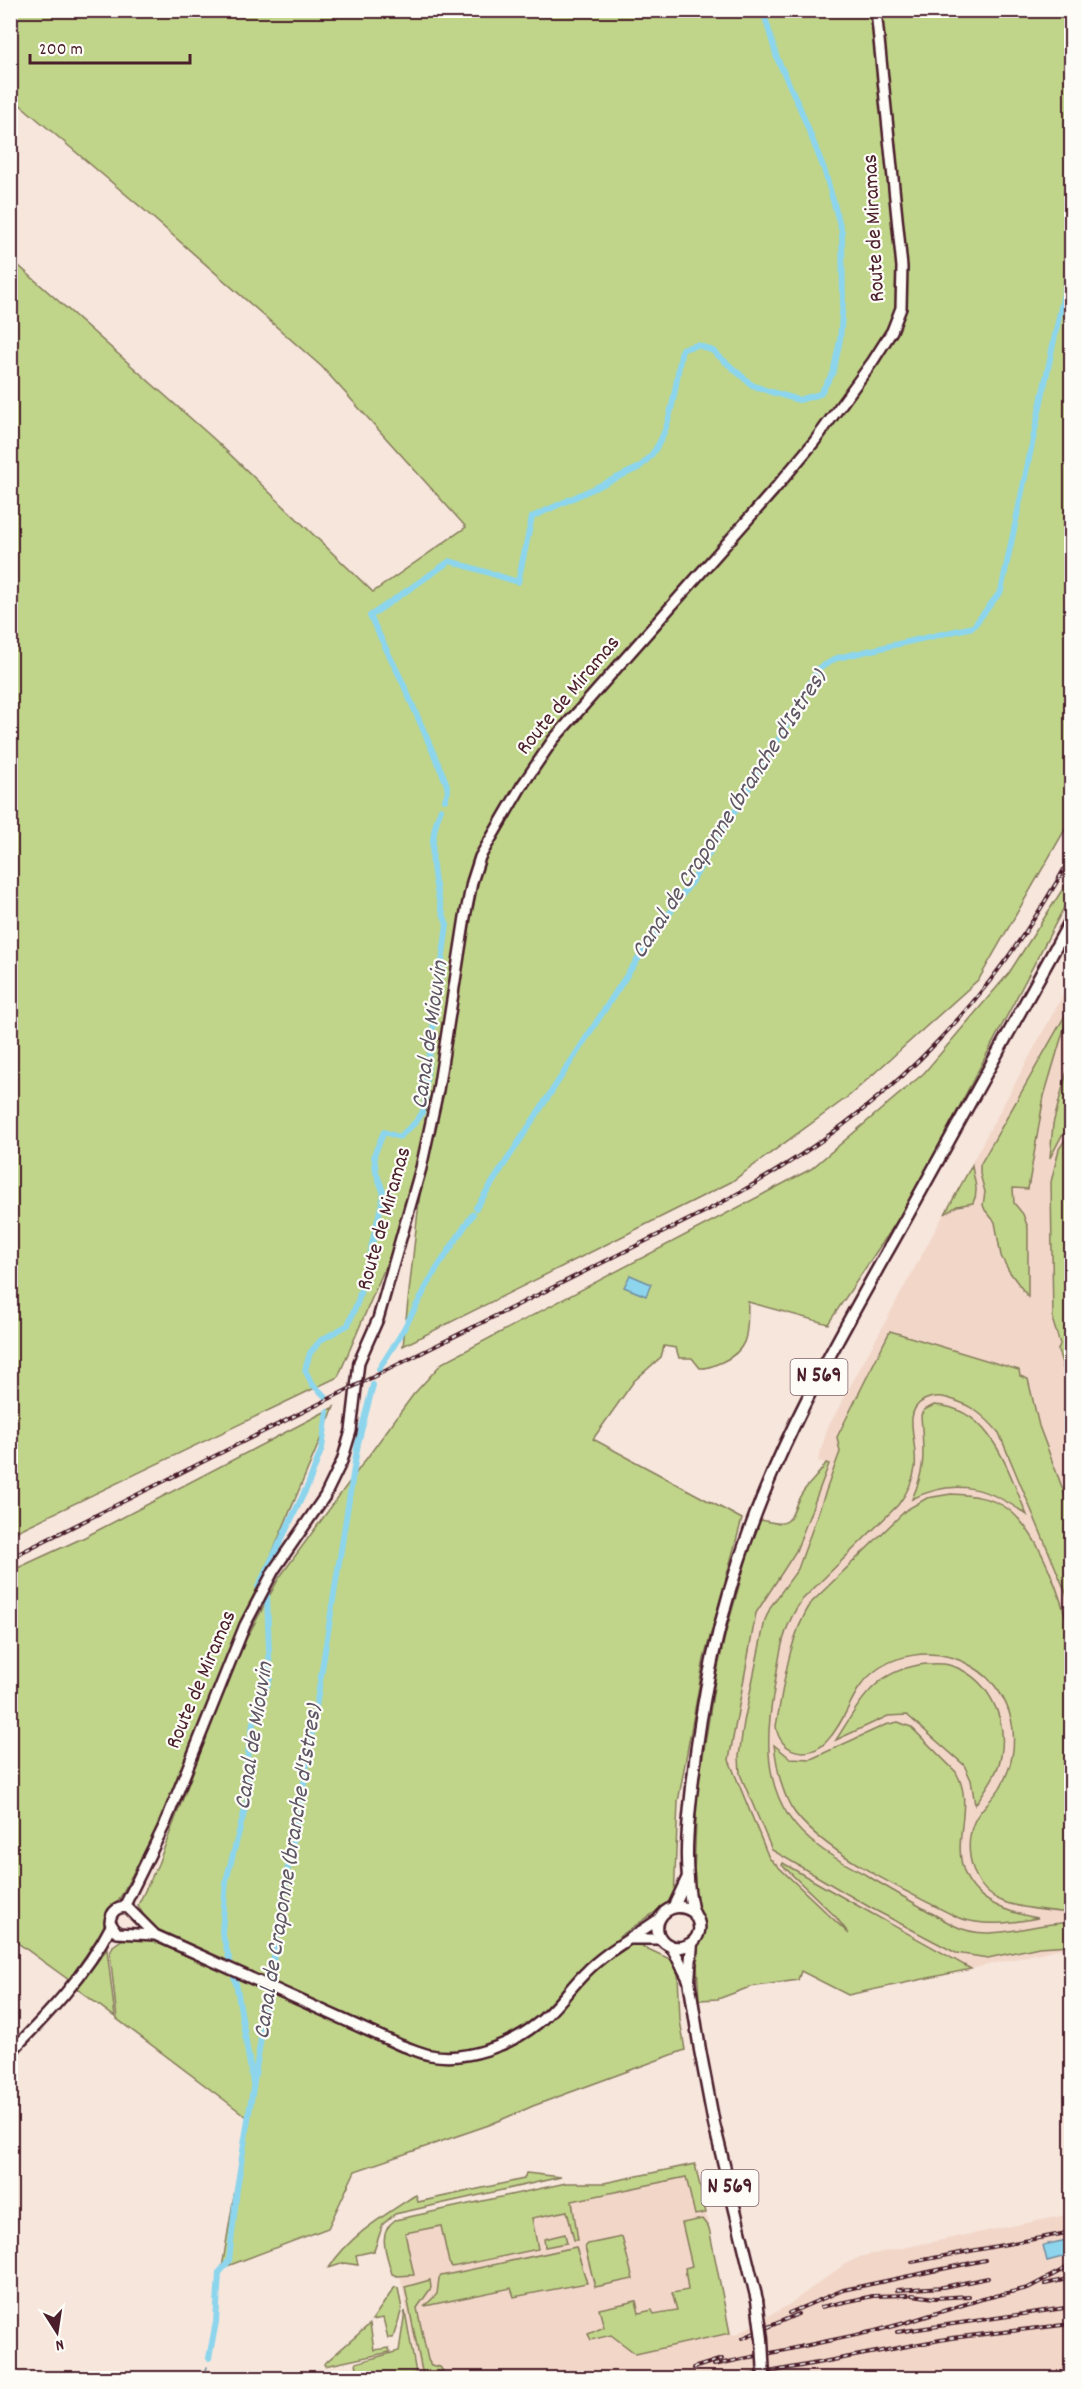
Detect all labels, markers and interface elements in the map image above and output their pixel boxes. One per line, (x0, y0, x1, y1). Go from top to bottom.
scale bar (30, 27, 190, 65)
text: 200 m (39, 38, 83, 63)
street label: Route de Miramas (856, 153, 894, 303)
street label: Route de Miramas (510, 629, 628, 763)
water label: Canal de Craponne (branche d'Istres) (624, 662, 837, 966)
water label: Canal de Miouvin (404, 958, 458, 1111)
street label: Route de Miramas (350, 1144, 420, 1294)
road number: N 569 (790, 1359, 848, 1395)
street label: Route de Miramas (159, 1606, 245, 1754)
water label: Canal de Miouvin (227, 1659, 284, 1812)
water label: Canal de Craponne (branche d'Istres) (246, 1700, 333, 2042)
road number: N 569 (702, 2170, 758, 2206)
north arrow (27, 2302, 87, 2362)
text: N (53, 2332, 66, 2356)

